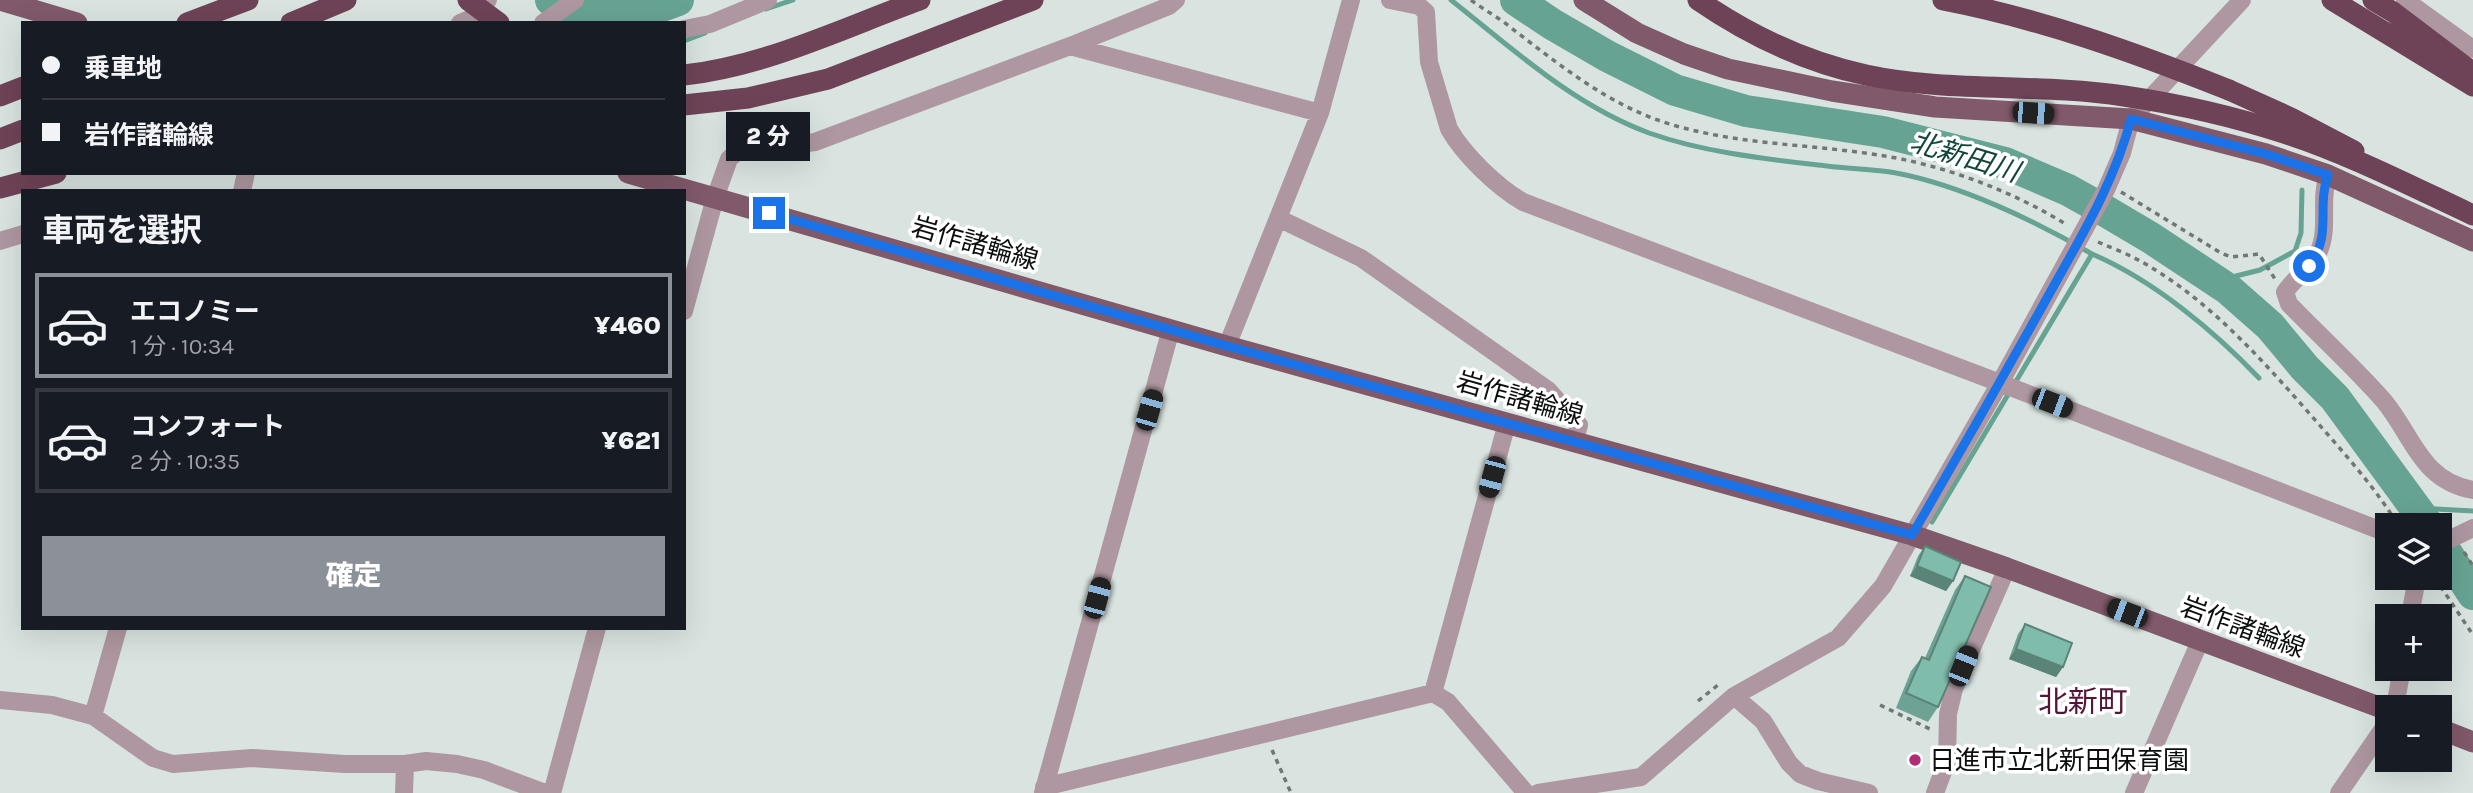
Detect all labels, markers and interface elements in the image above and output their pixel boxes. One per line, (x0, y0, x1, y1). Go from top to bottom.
text: 乗車地 (84, 53, 162, 84)
car (2012, 101, 2055, 125)
callout: 2 分 (727, 111, 811, 160)
text: 岩作諸輪線 (84, 120, 214, 151)
text: 2 分 (746, 123, 790, 150)
water label: 北新田川 (1906, 124, 2026, 190)
route end (753, 197, 785, 229)
street label: 岩作諸輪線 (908, 211, 1042, 276)
text: 車両を選択 (42, 212, 202, 249)
route start (2293, 250, 2325, 282)
icon: car (46, 294, 109, 357)
text: エコノミー (130, 296, 260, 327)
text: ¥460 (594, 310, 661, 341)
text: 1 分 · 10:34 (130, 333, 234, 360)
street label: 岩作諸輪線 (1453, 366, 1587, 431)
car (2029, 386, 2076, 420)
car (1134, 387, 1165, 433)
icon: car (46, 409, 109, 472)
text: コンフォート (130, 411, 285, 442)
text: ¥621 (602, 425, 661, 456)
text: 2 分 · 10:35 (130, 448, 240, 475)
car (1477, 454, 1508, 500)
map controls (2375, 513, 2452, 772)
button: layers (2375, 513, 2452, 590)
button: 確定 (42, 536, 665, 616)
car (1082, 575, 1113, 621)
street label: 岩作諸輪線 (2176, 591, 2309, 664)
car (2104, 596, 2151, 630)
button: + (2375, 604, 2452, 681)
car (1946, 643, 1981, 689)
district label: 北新町 (2038, 684, 2128, 720)
button: − (2375, 695, 2452, 772)
place label: 日進市立北新田保育園 (1929, 745, 2189, 776)
marker: 日進市立北新田保育園 (1907, 752, 1923, 768)

